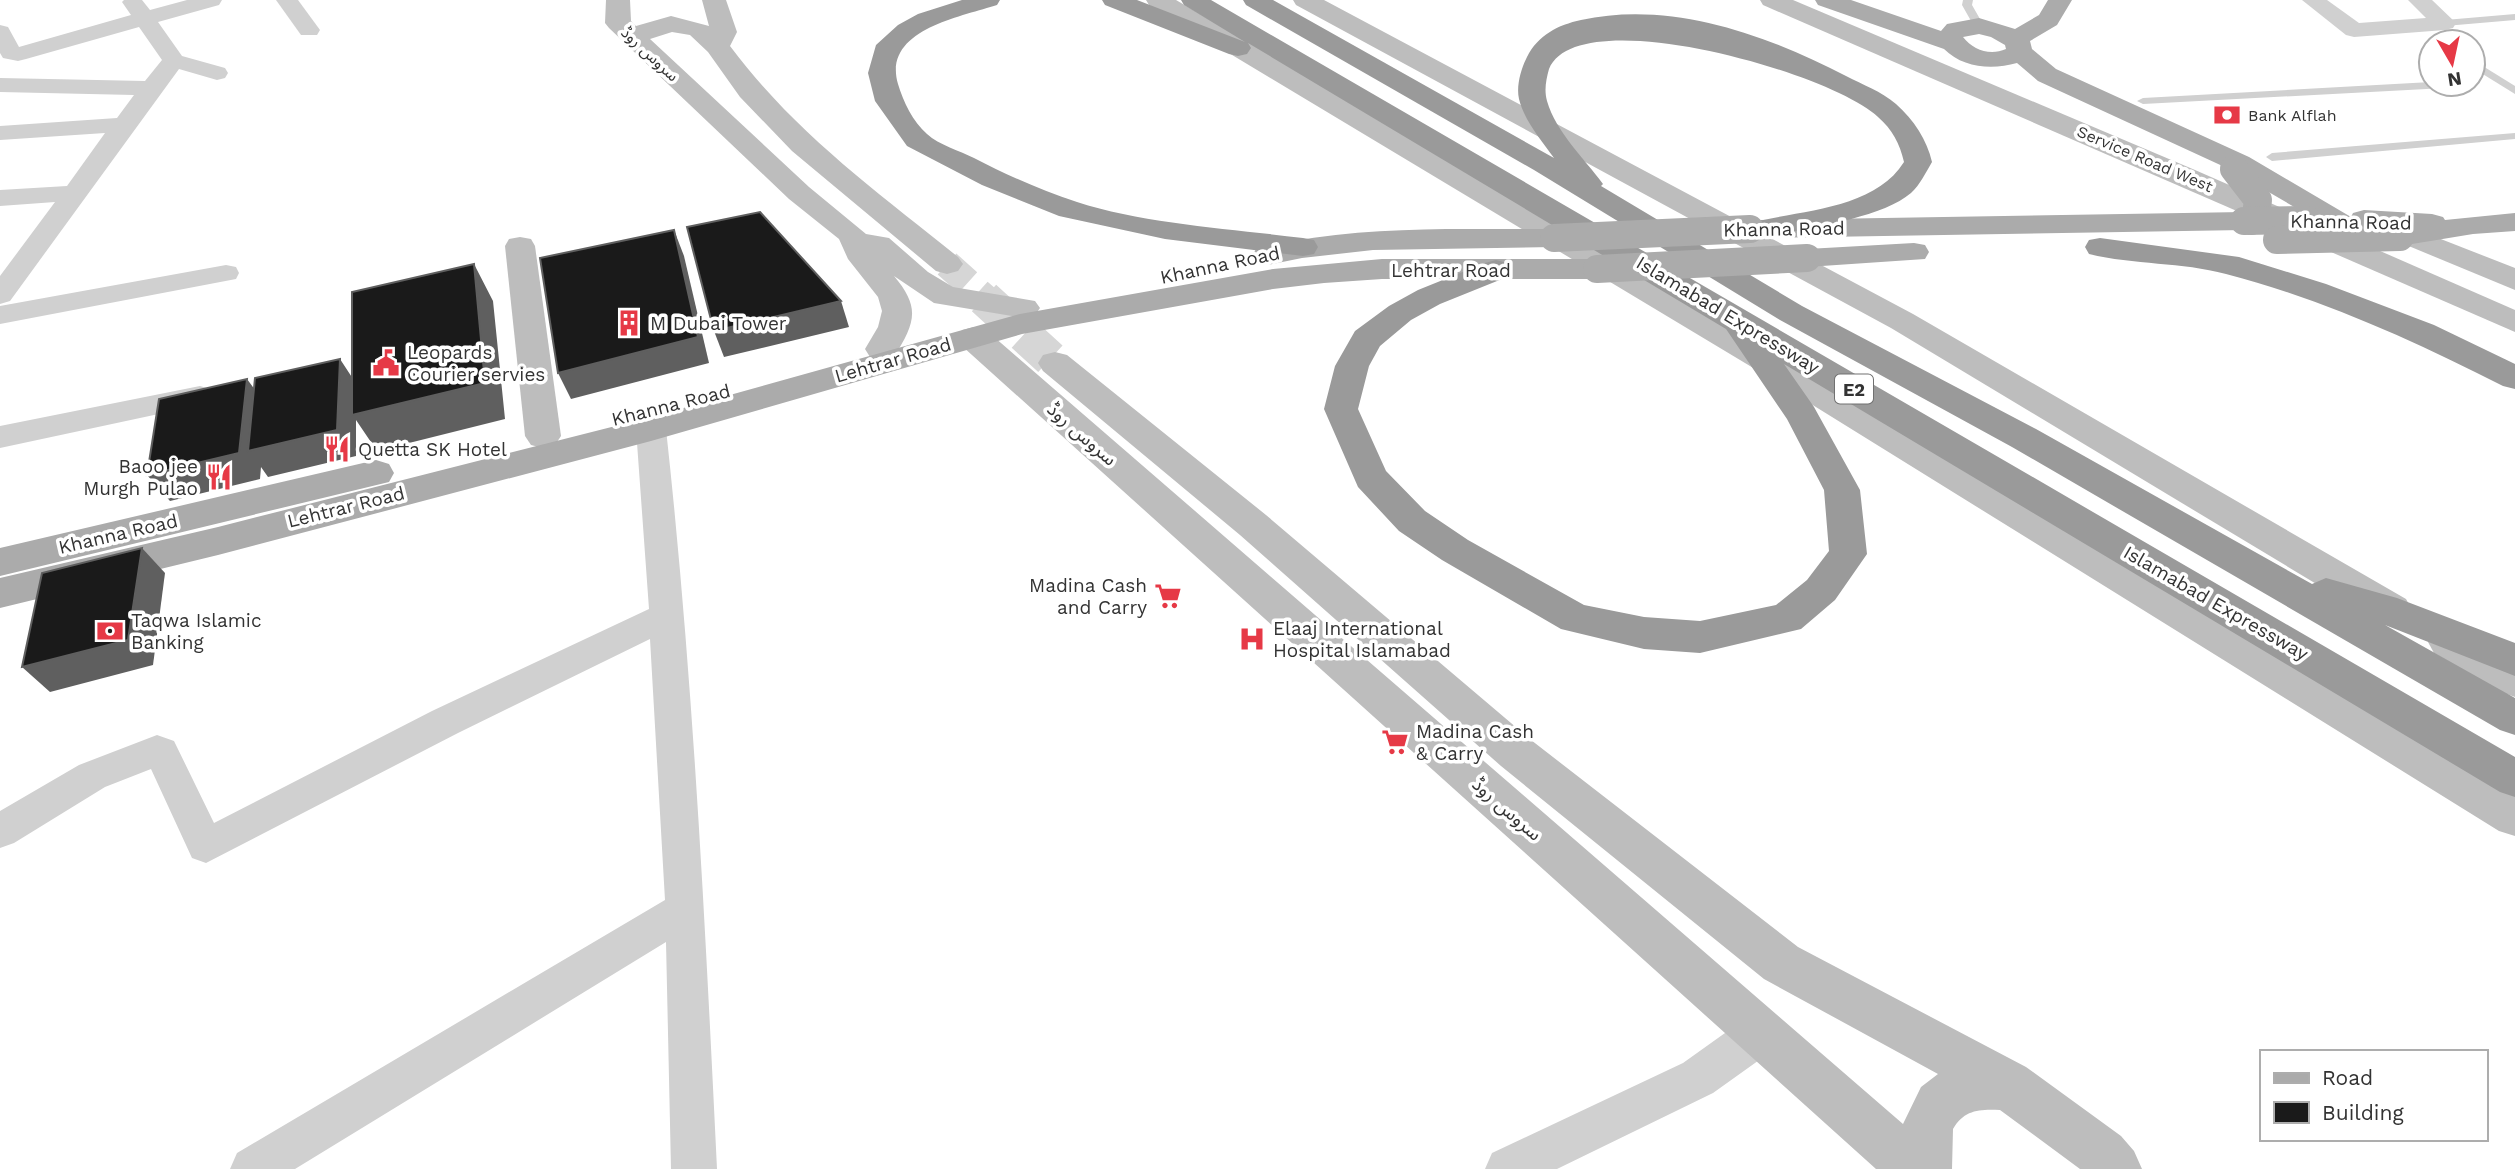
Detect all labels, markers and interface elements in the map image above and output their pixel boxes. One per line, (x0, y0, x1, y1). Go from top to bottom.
street label: سروس روڈ (617, 23, 683, 85)
north arrow (2417, 28, 2487, 98)
text: N (2446, 67, 2463, 92)
bank icon: Bank Alflah (2212, 100, 2242, 130)
place label: Bank Alflah (2248, 106, 2337, 125)
street label: Service Road West (2074, 122, 2216, 196)
street label: Khanna Road (2290, 209, 2412, 235)
street label: Khanna Road (1723, 216, 1845, 242)
street label: Khanna Road (1158, 241, 1282, 289)
street label: Islamabad Expressway (1632, 251, 1824, 379)
street label: Lehtrar Road (1391, 259, 1511, 282)
building icon: M Dubai Tower (614, 308, 644, 338)
place label: M Dubai Tower (650, 312, 787, 335)
street label: Lehtrar Road (832, 332, 954, 388)
place label: Leopards Courier servies (407, 341, 545, 386)
public building icon: Leopards Courier servies (371, 348, 401, 378)
road number: E2 (1835, 374, 1873, 404)
street label: Khanna Road (609, 379, 733, 431)
street label: سروس روڈ (1042, 397, 1122, 471)
restaurant icon: Quetta SK Hotel (322, 434, 352, 464)
place label: Quetta SK Hotel (358, 438, 507, 461)
place label: Baoo jee Murgh Pulao (83, 455, 198, 500)
restaurant icon: Baoo jee Murgh Pulao (204, 462, 234, 492)
street label: Lehtrar Road (285, 481, 407, 533)
street label: Khanna Road (56, 509, 180, 559)
street label: Islamabad Expressway (2119, 541, 2313, 665)
place label: Madina Cash and Carry (1029, 574, 1147, 619)
supermarket icon: Madina Cash and Carry (1153, 581, 1183, 611)
place label: Taqwa Islamic Banking (131, 609, 262, 654)
bank icon: Taqwa Islamic Banking (95, 616, 125, 646)
place label: Elaaj International Hospital Islamabad (1273, 617, 1451, 662)
hospital icon: Elaaj International Hospital Islamabad (1237, 624, 1267, 654)
place label: Madina Cash & Carry (1416, 720, 1534, 765)
supermarket icon: Madina Cash & Carry (1380, 727, 1410, 757)
street label: سروس روڈ (1467, 772, 1547, 846)
legend (2260, 1050, 2487, 1141)
text: Road (2322, 1065, 2373, 1090)
text: Building (2322, 1100, 2404, 1125)

